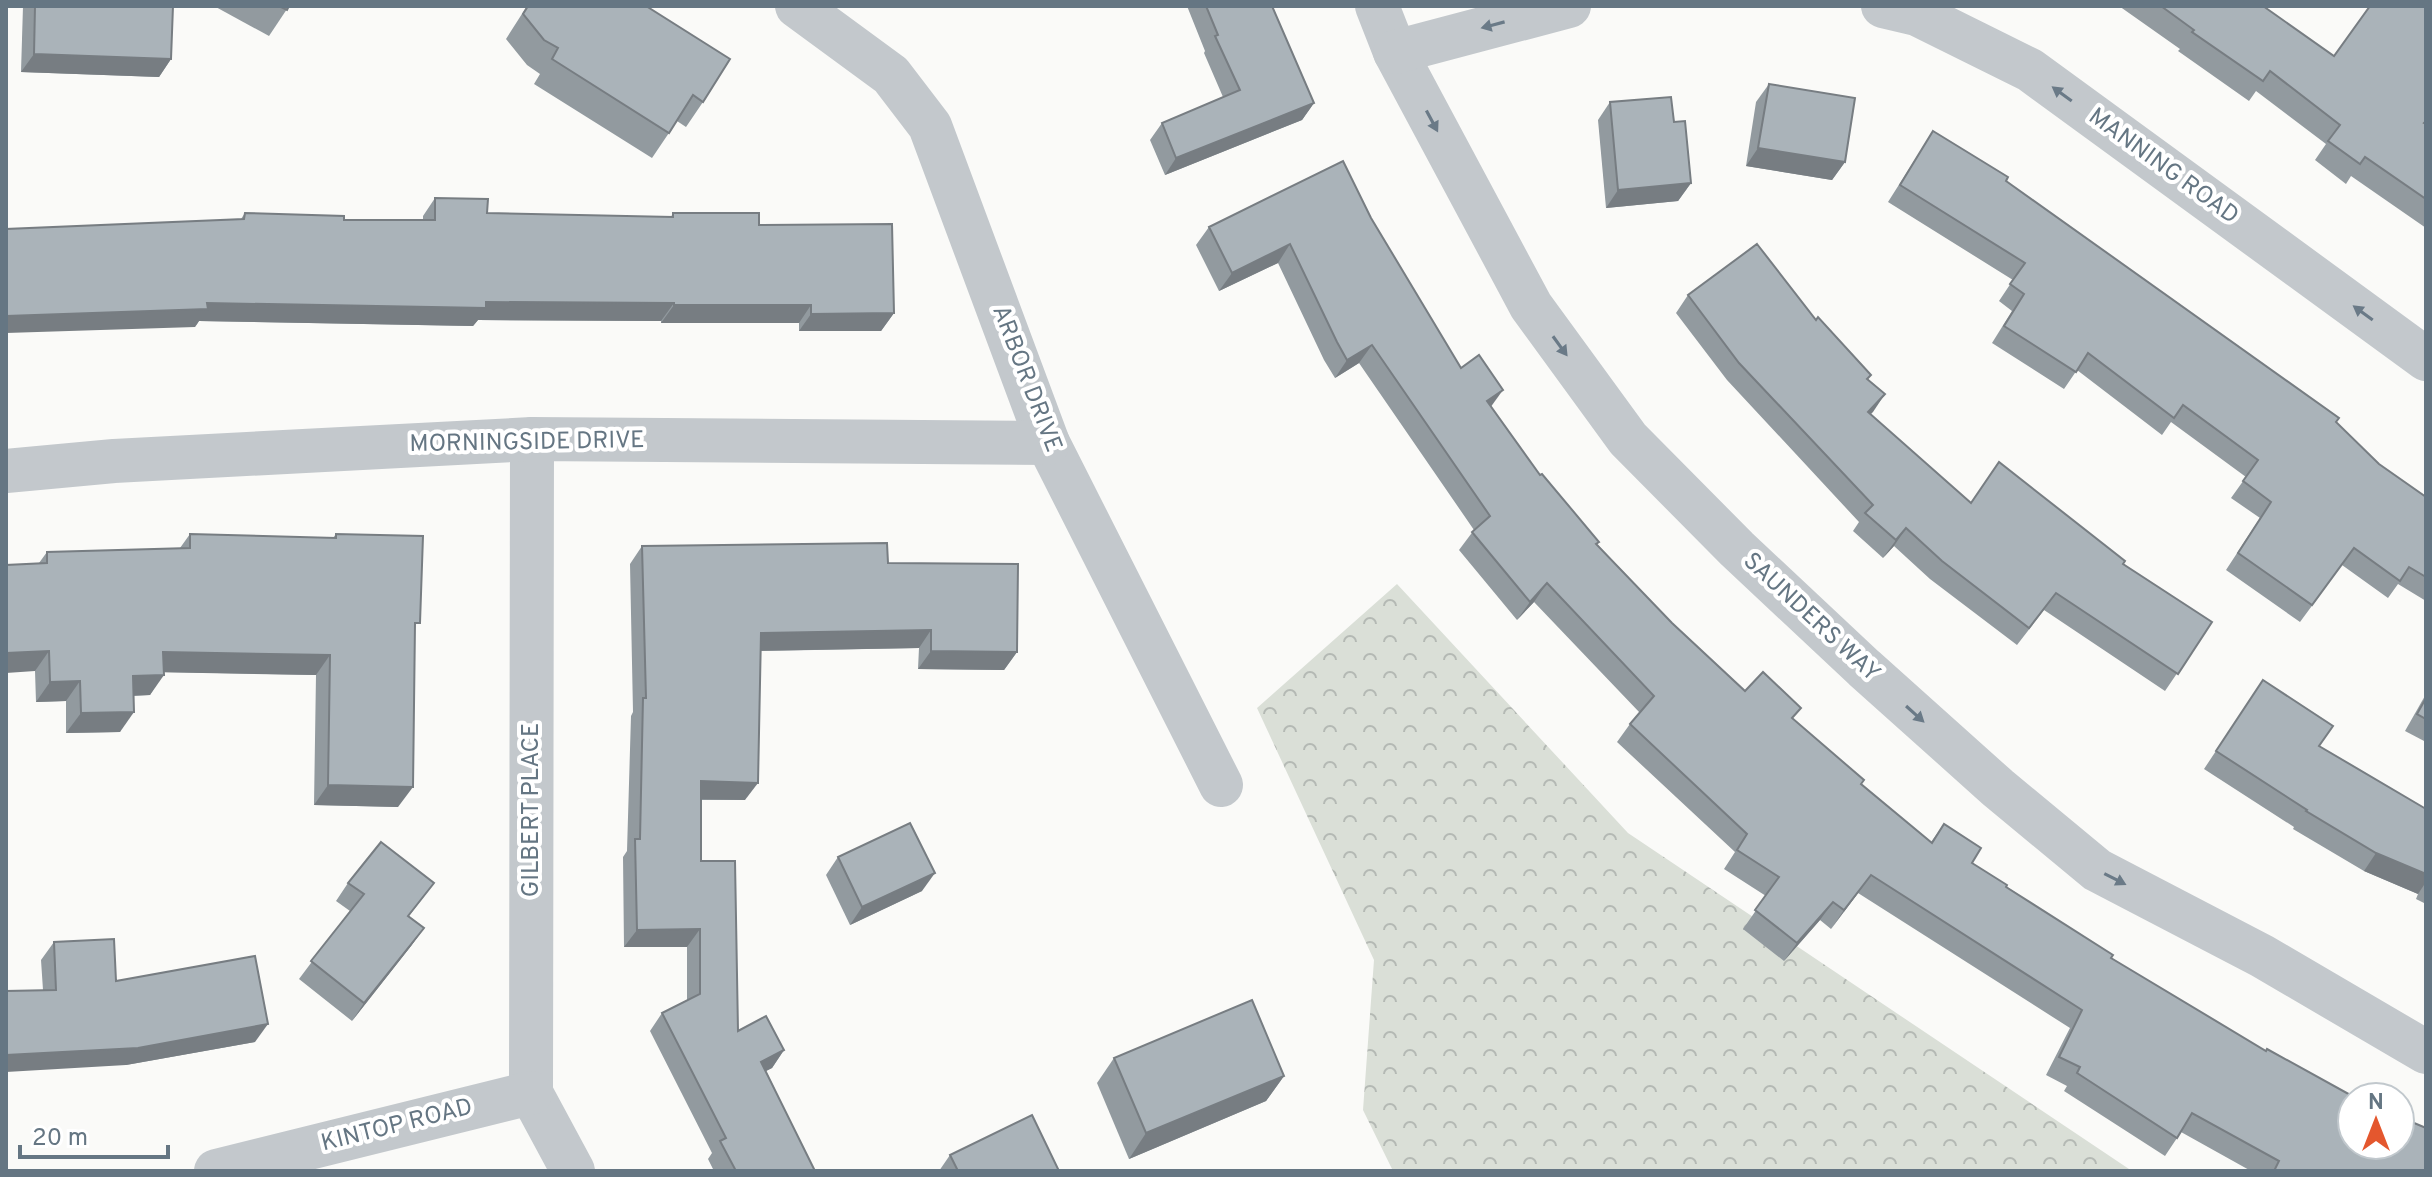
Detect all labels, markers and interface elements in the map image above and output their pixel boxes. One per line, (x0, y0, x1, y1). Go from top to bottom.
one-way arrow (1481, 19, 1505, 32)
one-way arrow (2052, 87, 2073, 102)
street label: MANNING ROAD (2082, 102, 2244, 232)
one-way arrow (1424, 110, 1438, 132)
street label: ARBOR DRIVE (984, 301, 1068, 457)
one-way arrow (2353, 305, 2373, 321)
one-way arrow (1552, 336, 1568, 357)
street label: MORNINGSIDE DRIVE (409, 426, 645, 460)
street label: SAUNDERS WAY (1736, 547, 1886, 689)
one-way arrow (1905, 704, 1924, 722)
street label: GILBERT PLACE (517, 723, 547, 897)
one-way arrow (2103, 873, 2126, 886)
north arrow (2336, 1081, 2416, 1161)
text: N (2368, 1090, 2384, 1117)
street label: KINTOP ROAD (318, 1093, 476, 1159)
scale bar (20, 1109, 168, 1159)
text: 20 m (32, 1124, 88, 1154)

